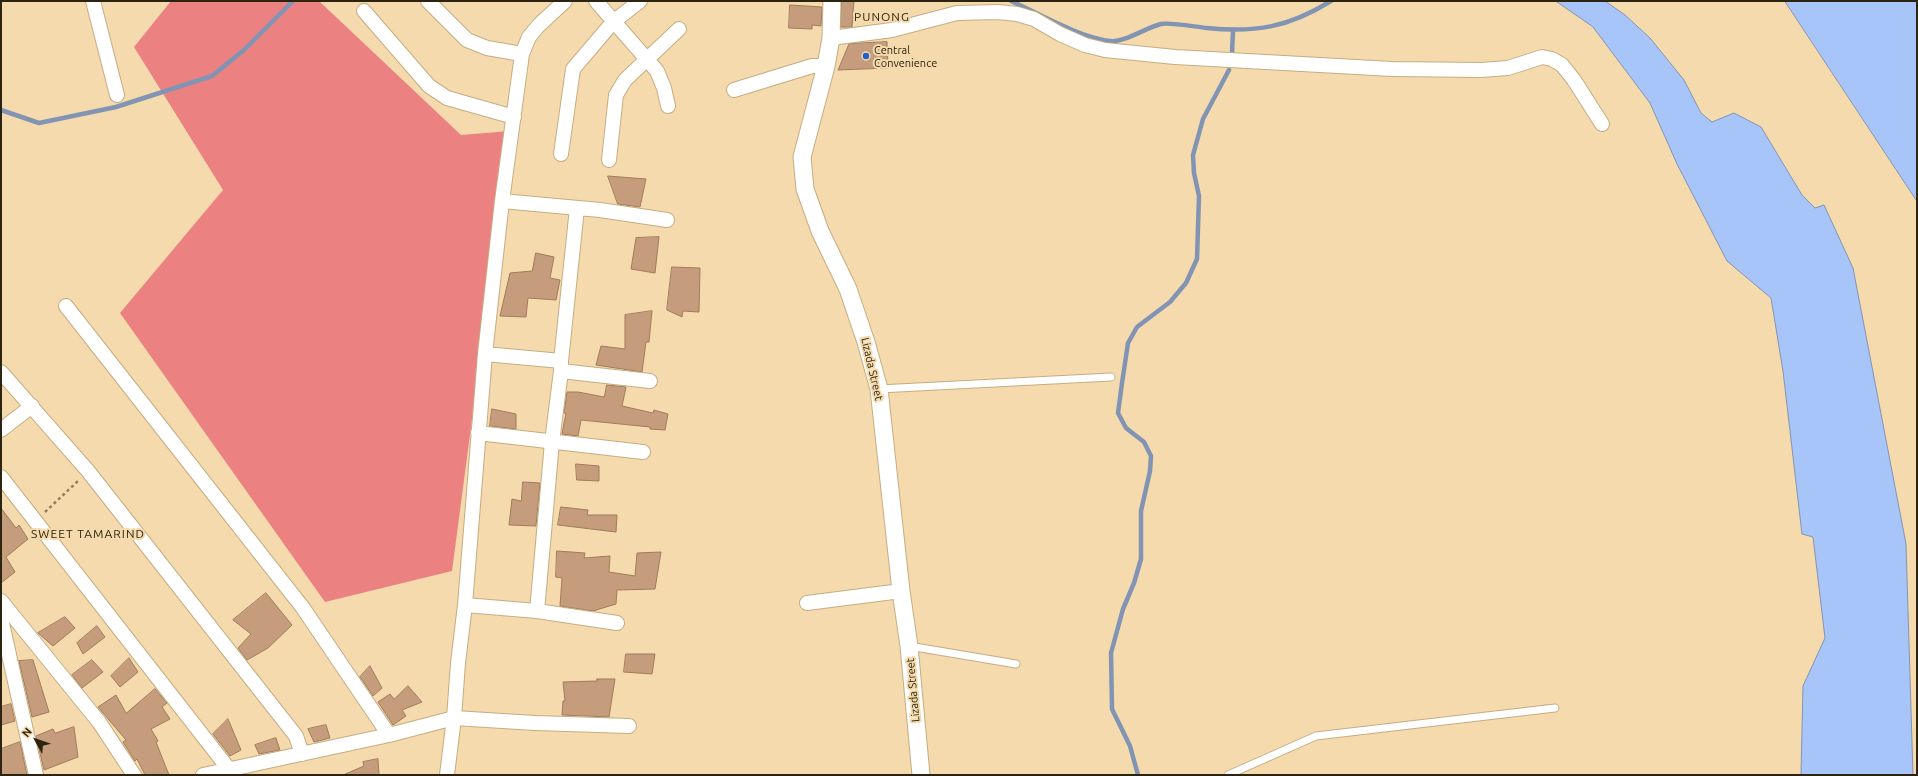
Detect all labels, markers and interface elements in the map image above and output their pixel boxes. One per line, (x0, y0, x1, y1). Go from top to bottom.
district label: PUNONG (854, 10, 910, 24)
place label: Central Convenience (874, 43, 937, 69)
marker: Central Convenience (861, 51, 871, 61)
street label: Lizada Street (858, 336, 886, 402)
district label: SWEET TAMARIND (31, 527, 145, 541)
street label: Lizada Street (904, 657, 922, 723)
north arrow (16, 720, 56, 760)
text: N (20, 725, 34, 739)

